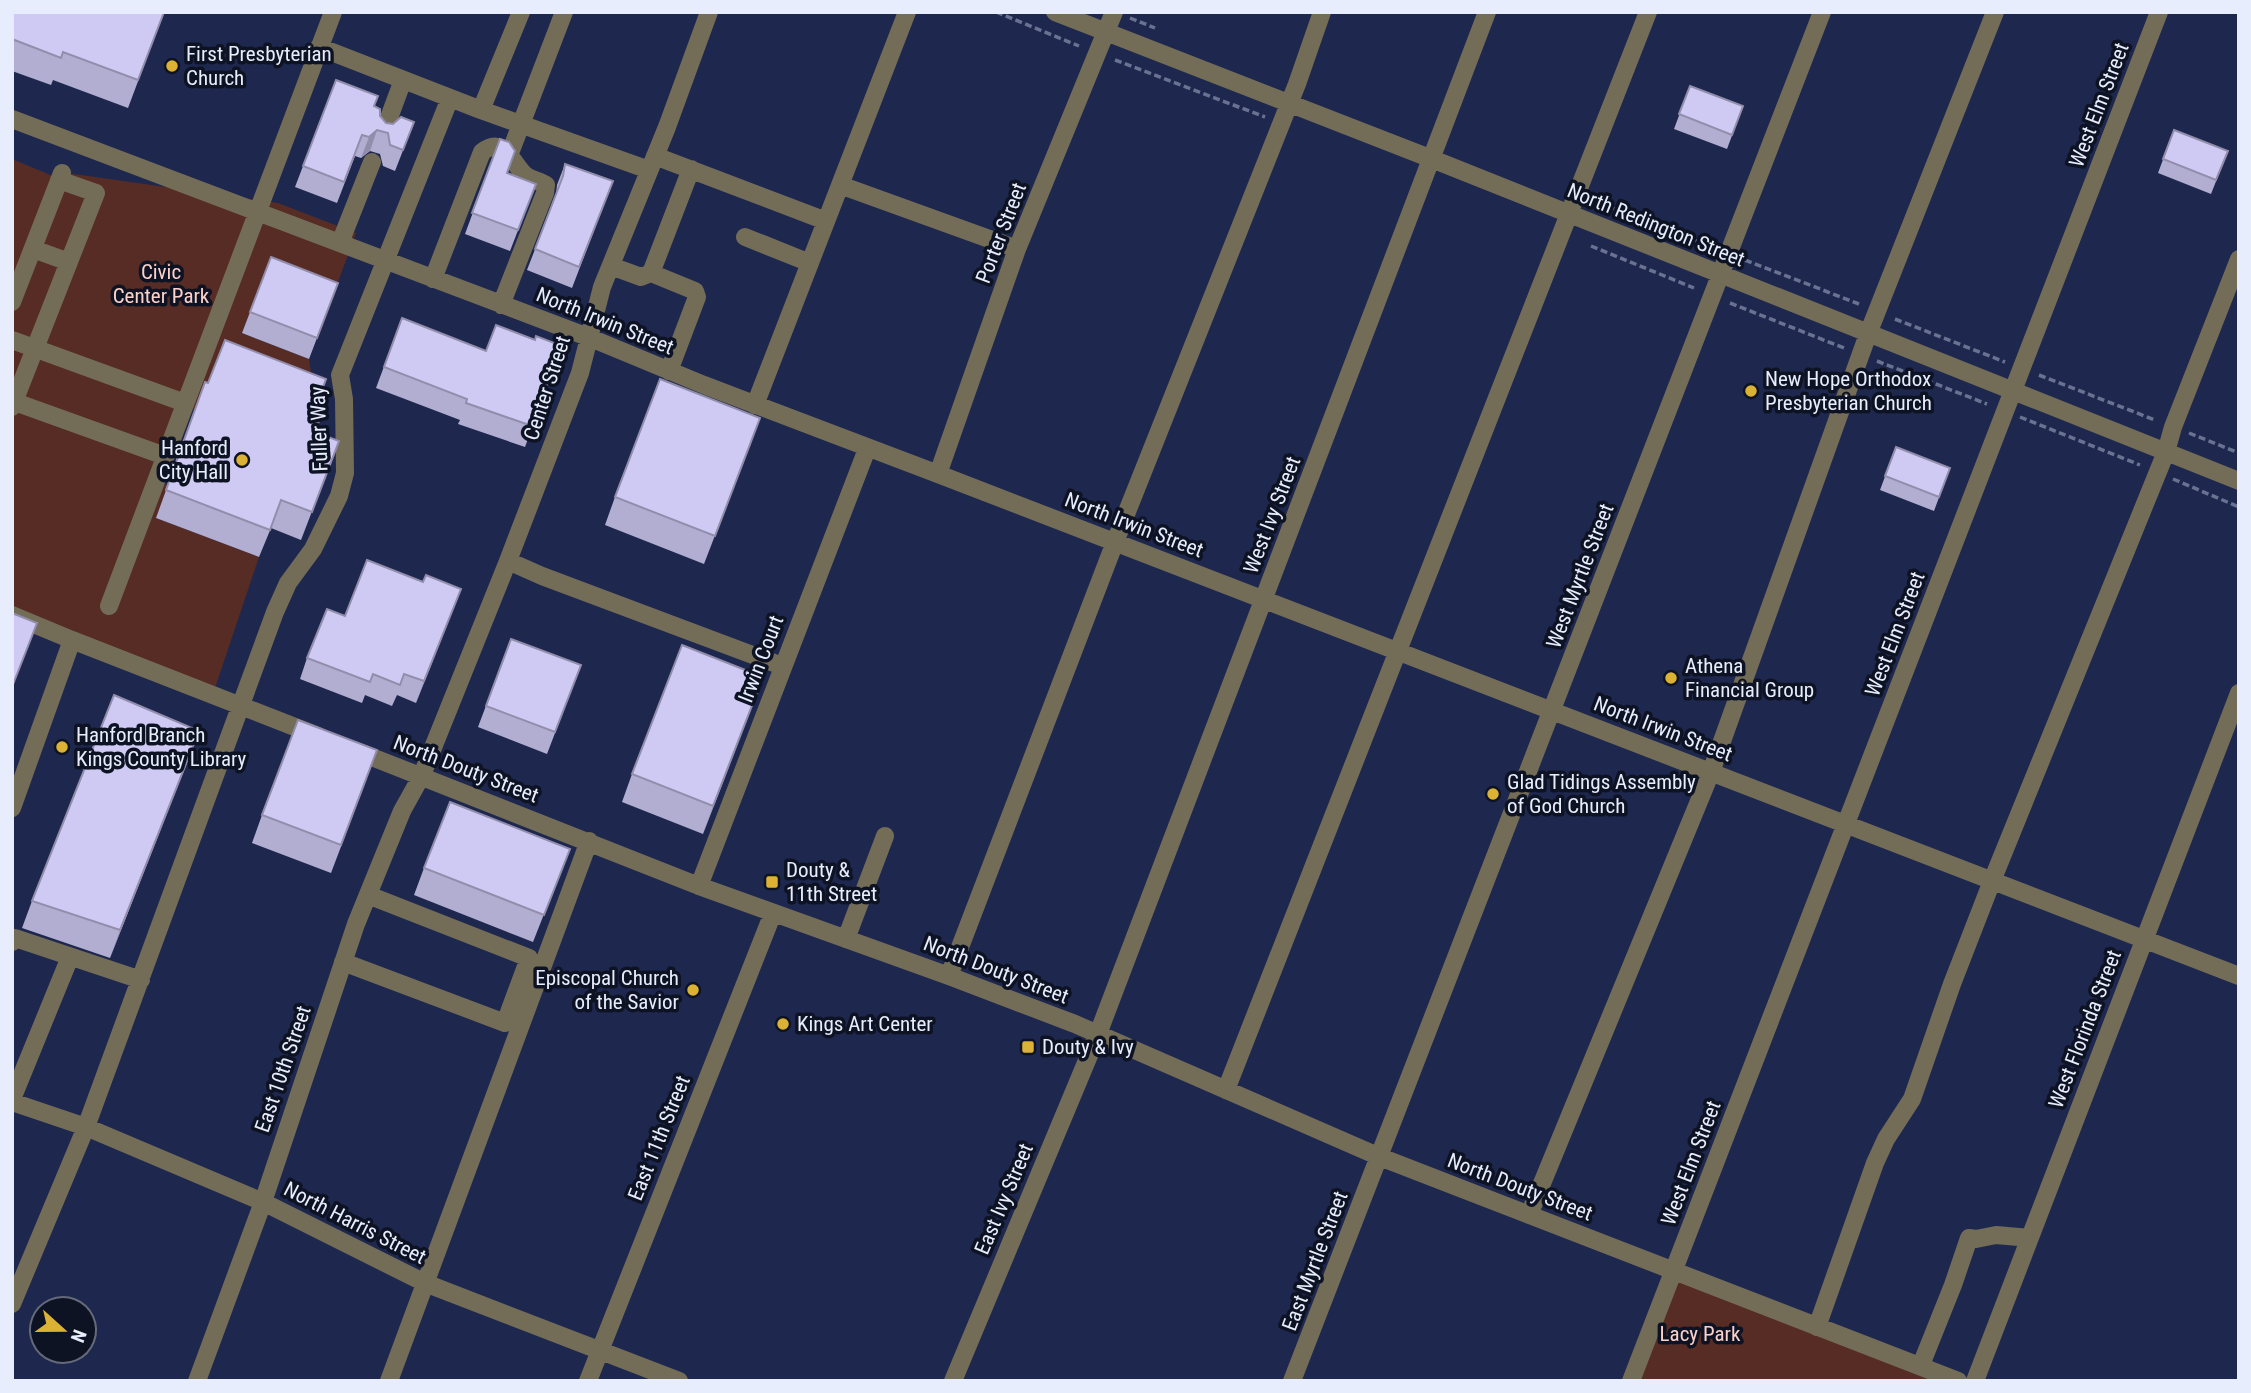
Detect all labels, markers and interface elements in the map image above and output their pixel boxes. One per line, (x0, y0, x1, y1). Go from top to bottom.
street label: West Elm Street (2064, 39, 2134, 171)
place label: First Presbyterian Church (186, 42, 332, 90)
marker: First Presbyterian Church (164, 58, 180, 74)
street label: North Redington Street (1564, 178, 1748, 272)
street label: Porter Street (971, 179, 1031, 287)
park label: Civic Center Park (113, 260, 210, 308)
street label: North Irwin Street (533, 283, 677, 359)
street label: Center Street (519, 333, 575, 443)
place label: New Hope Orthodox Presbyterian Church (1765, 367, 1932, 415)
marker: New Hope Orthodox Presbyterian Church (1743, 383, 1759, 399)
street label: Fuller Way (306, 386, 332, 472)
place label: Hanford City Hall (159, 436, 228, 484)
marker: Hanford City Hall (234, 452, 250, 468)
street label: West Ivy Street (1239, 453, 1305, 577)
street label: North Irwin Street (1061, 488, 1207, 562)
street label: West Myrtle Street (1541, 500, 1619, 652)
street label: West Elm Street (1860, 568, 1930, 700)
street label: Irwin Court (733, 612, 789, 706)
place label: Athena Financial Group (1685, 654, 1814, 702)
marker: Athena Financial Group (1663, 670, 1679, 686)
street label: North Irwin Street (1590, 692, 1736, 766)
place label: Hanford Branch Kings County Library (76, 723, 247, 771)
street label: North Douty Street (390, 730, 542, 808)
marker: Hanford Branch Kings County Library (54, 739, 70, 755)
place label: Glad Tidings Assembly of God Church (1507, 770, 1696, 818)
marker: Glad Tidings Assembly of God Church (1485, 786, 1501, 802)
place label: Douty & 11th Street (786, 858, 877, 906)
marker: Douty & 11th Street (764, 874, 780, 890)
street label: North Douty Street (920, 931, 1072, 1009)
street label: West Florinda Street (2044, 947, 2126, 1111)
place label: Episcopal Church of the Savior (535, 966, 679, 1014)
marker: Episcopal Church of the Savior (685, 982, 701, 998)
street label: East 10th Street (250, 1003, 316, 1135)
place label: Kings Art Center (797, 1012, 933, 1036)
marker: Kings Art Center (775, 1016, 791, 1032)
place label: Douty & Ivy (1042, 1035, 1134, 1059)
marker: Douty & Ivy (1020, 1039, 1036, 1055)
street label: East 11th Street (623, 1072, 695, 1204)
street label: West Elm Street (1656, 1097, 1726, 1229)
street label: East Ivy Street (970, 1140, 1038, 1258)
street label: North Douty Street (1444, 1148, 1596, 1226)
street label: North Harris Street (280, 1177, 430, 1269)
street label: East Myrtle Street (1277, 1188, 1353, 1334)
north arrow (28, 1295, 98, 1365)
park label: Lacy Park (1660, 1322, 1741, 1346)
text: N (66, 1326, 91, 1345)

